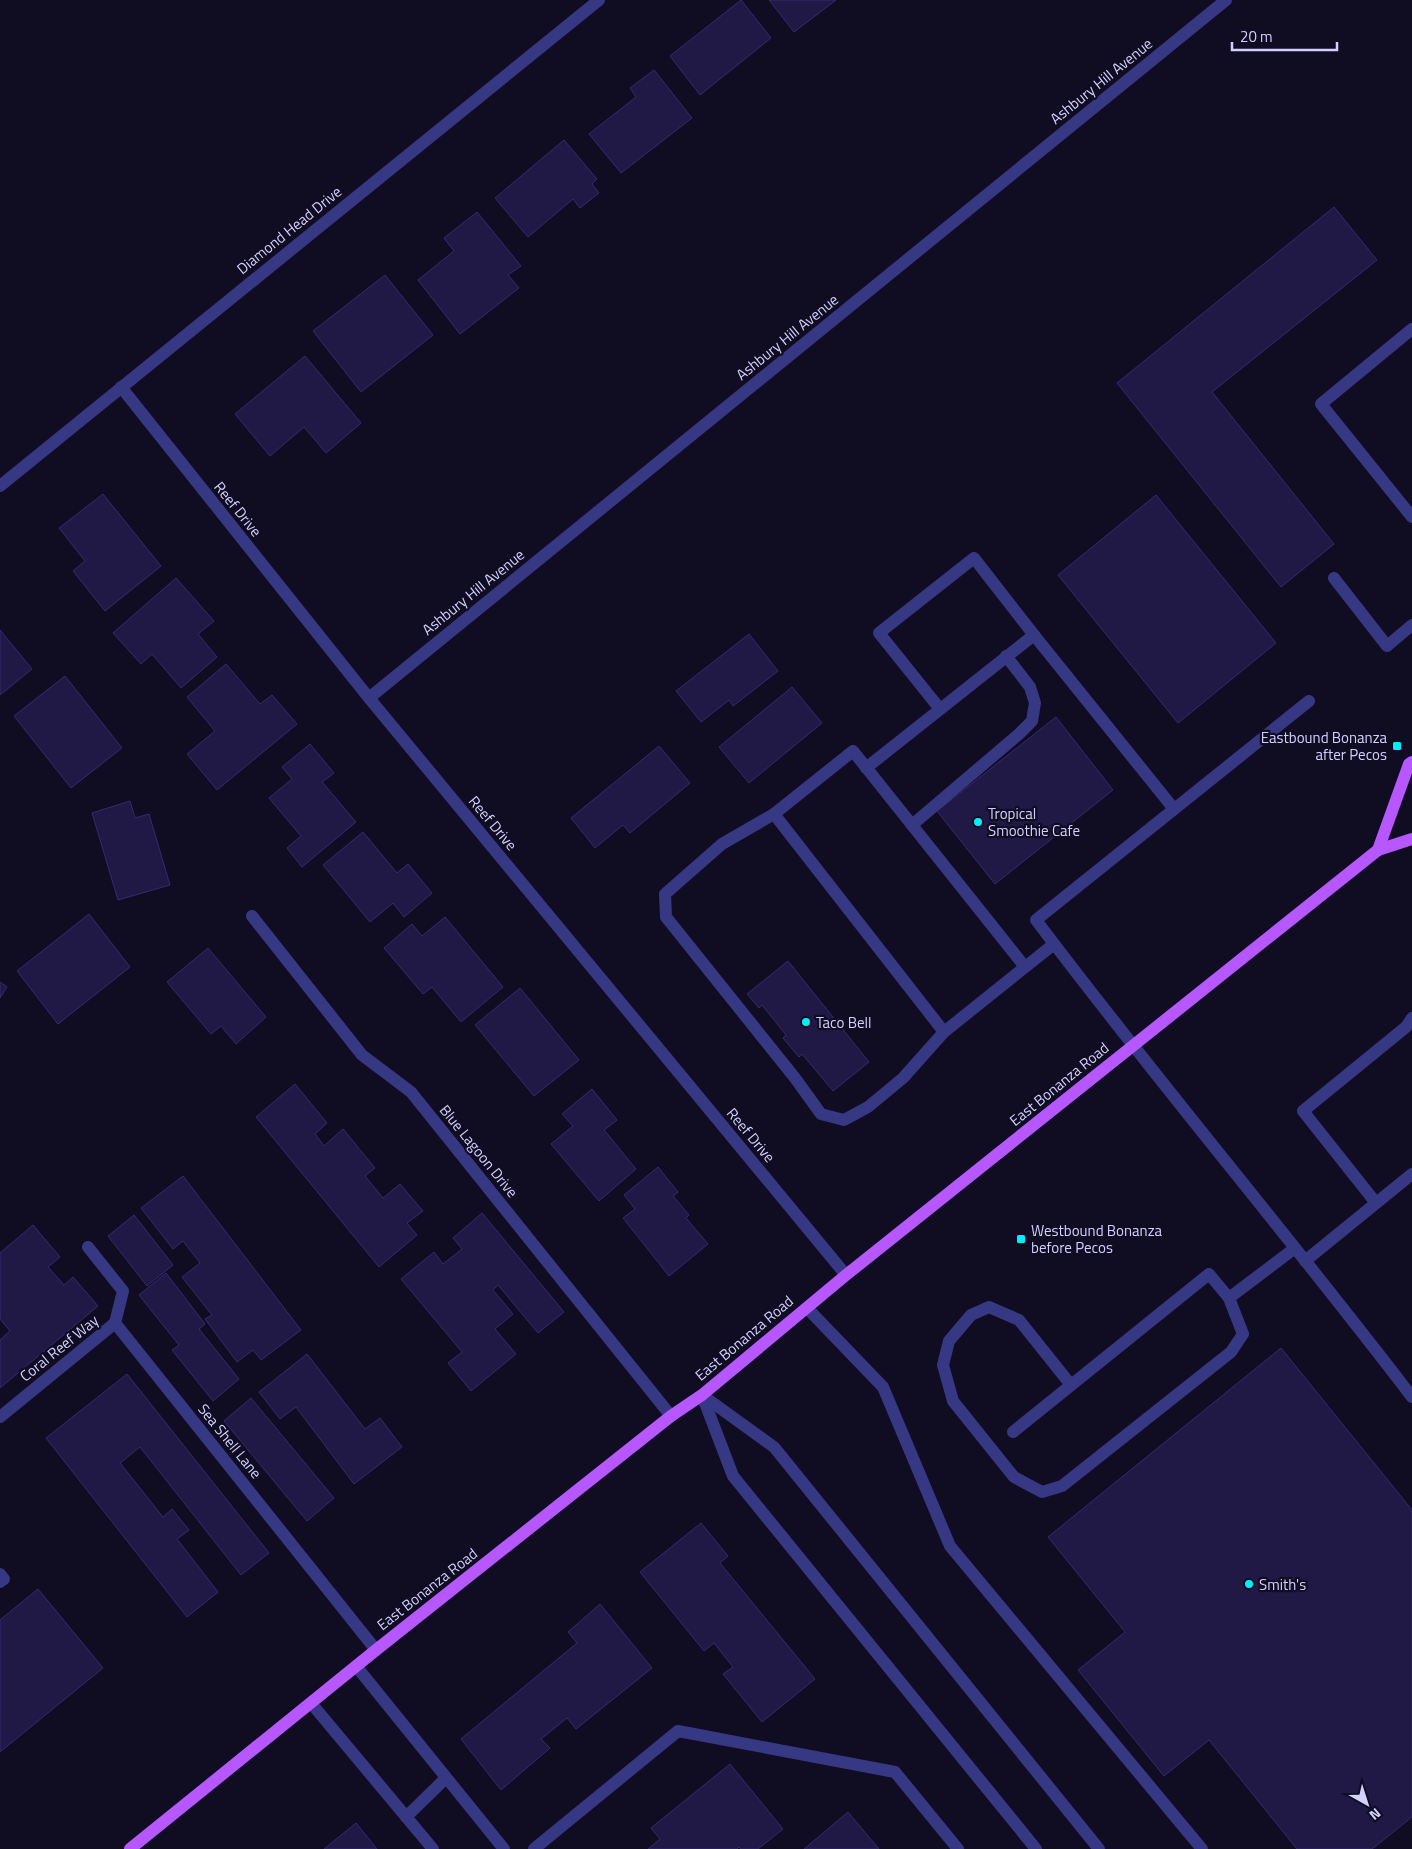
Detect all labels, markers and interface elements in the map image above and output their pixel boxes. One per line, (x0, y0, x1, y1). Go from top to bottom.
scale bar (1232, 20, 1337, 52)
text: 20 m (1240, 25, 1273, 48)
street label: Ashbury Hill Avenue (1045, 32, 1157, 130)
street label: Diamond Head Drive (231, 180, 347, 280)
street label: Ashbury Hill Avenue (731, 288, 843, 386)
street label: Reef Drive (209, 476, 267, 542)
street label: Ashbury Hill Avenue (417, 543, 529, 641)
place label: Eastbound Bonanza after Pecos (1261, 726, 1387, 766)
marker: Eastbound Bonanza after Pecos (1391, 740, 1403, 752)
street label: Reef Drive (463, 791, 523, 855)
place label: Tropical Smoothie Cafe (988, 802, 1080, 842)
marker: Tropical Smoothie Cafe (972, 816, 984, 828)
place label: Taco Bell (816, 1011, 872, 1034)
marker: Taco Bell (800, 1016, 812, 1028)
street label: East Bonanza Road (1004, 1037, 1114, 1131)
street label: Blue Lagoon Drive (434, 1099, 524, 1203)
street label: Reef Drive (721, 1103, 781, 1167)
place label: Westbound Bonanza before Pecos (1031, 1219, 1162, 1259)
marker: Westbound Bonanza before Pecos (1015, 1233, 1027, 1245)
street label: East Bonanza Road (690, 1290, 798, 1386)
street label: Coral Reef Way (15, 1309, 103, 1387)
street label: Sea Shell Lane (192, 1398, 268, 1484)
street label: East Bonanza Road (372, 1542, 482, 1636)
place label: Smith's (1259, 1573, 1306, 1596)
marker: Smith's (1243, 1578, 1255, 1590)
north arrow (1342, 1779, 1392, 1829)
text: N (1365, 1803, 1386, 1826)

